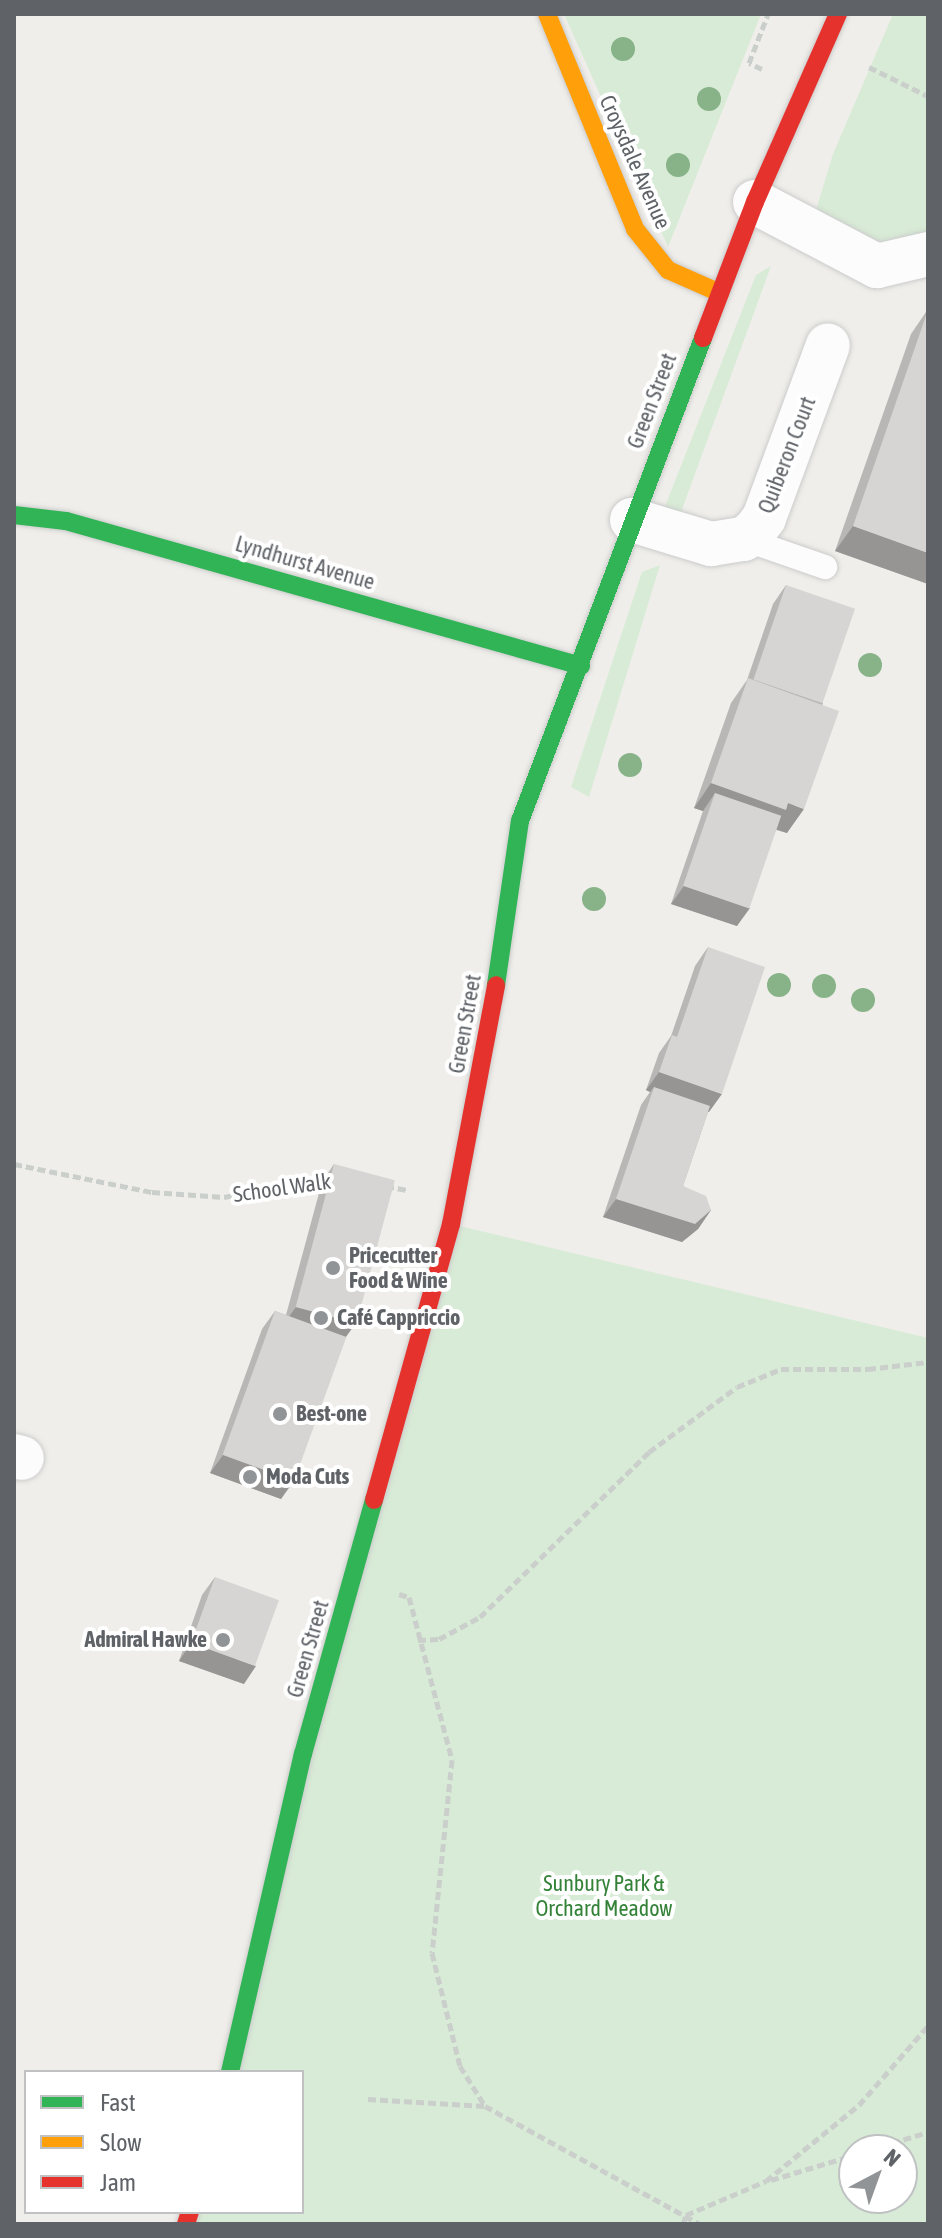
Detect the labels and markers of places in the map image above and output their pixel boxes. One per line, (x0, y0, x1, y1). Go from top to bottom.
place label: Pricecutter Food & Wine (349, 1242, 448, 1294)
marker: Pricecutter Food & Wine (324, 1259, 342, 1277)
place label: Café Cappriccio (337, 1305, 460, 1331)
marker: Café Cappriccio (312, 1309, 330, 1327)
place label: Best-one (296, 1401, 367, 1427)
marker: Best-one (271, 1405, 289, 1423)
place label: Moda Cuts (266, 1464, 349, 1490)
marker: Moda Cuts (241, 1468, 259, 1486)
place label: Admiral Hawke (84, 1627, 207, 1653)
marker: Admiral Hawke (214, 1631, 232, 1649)

